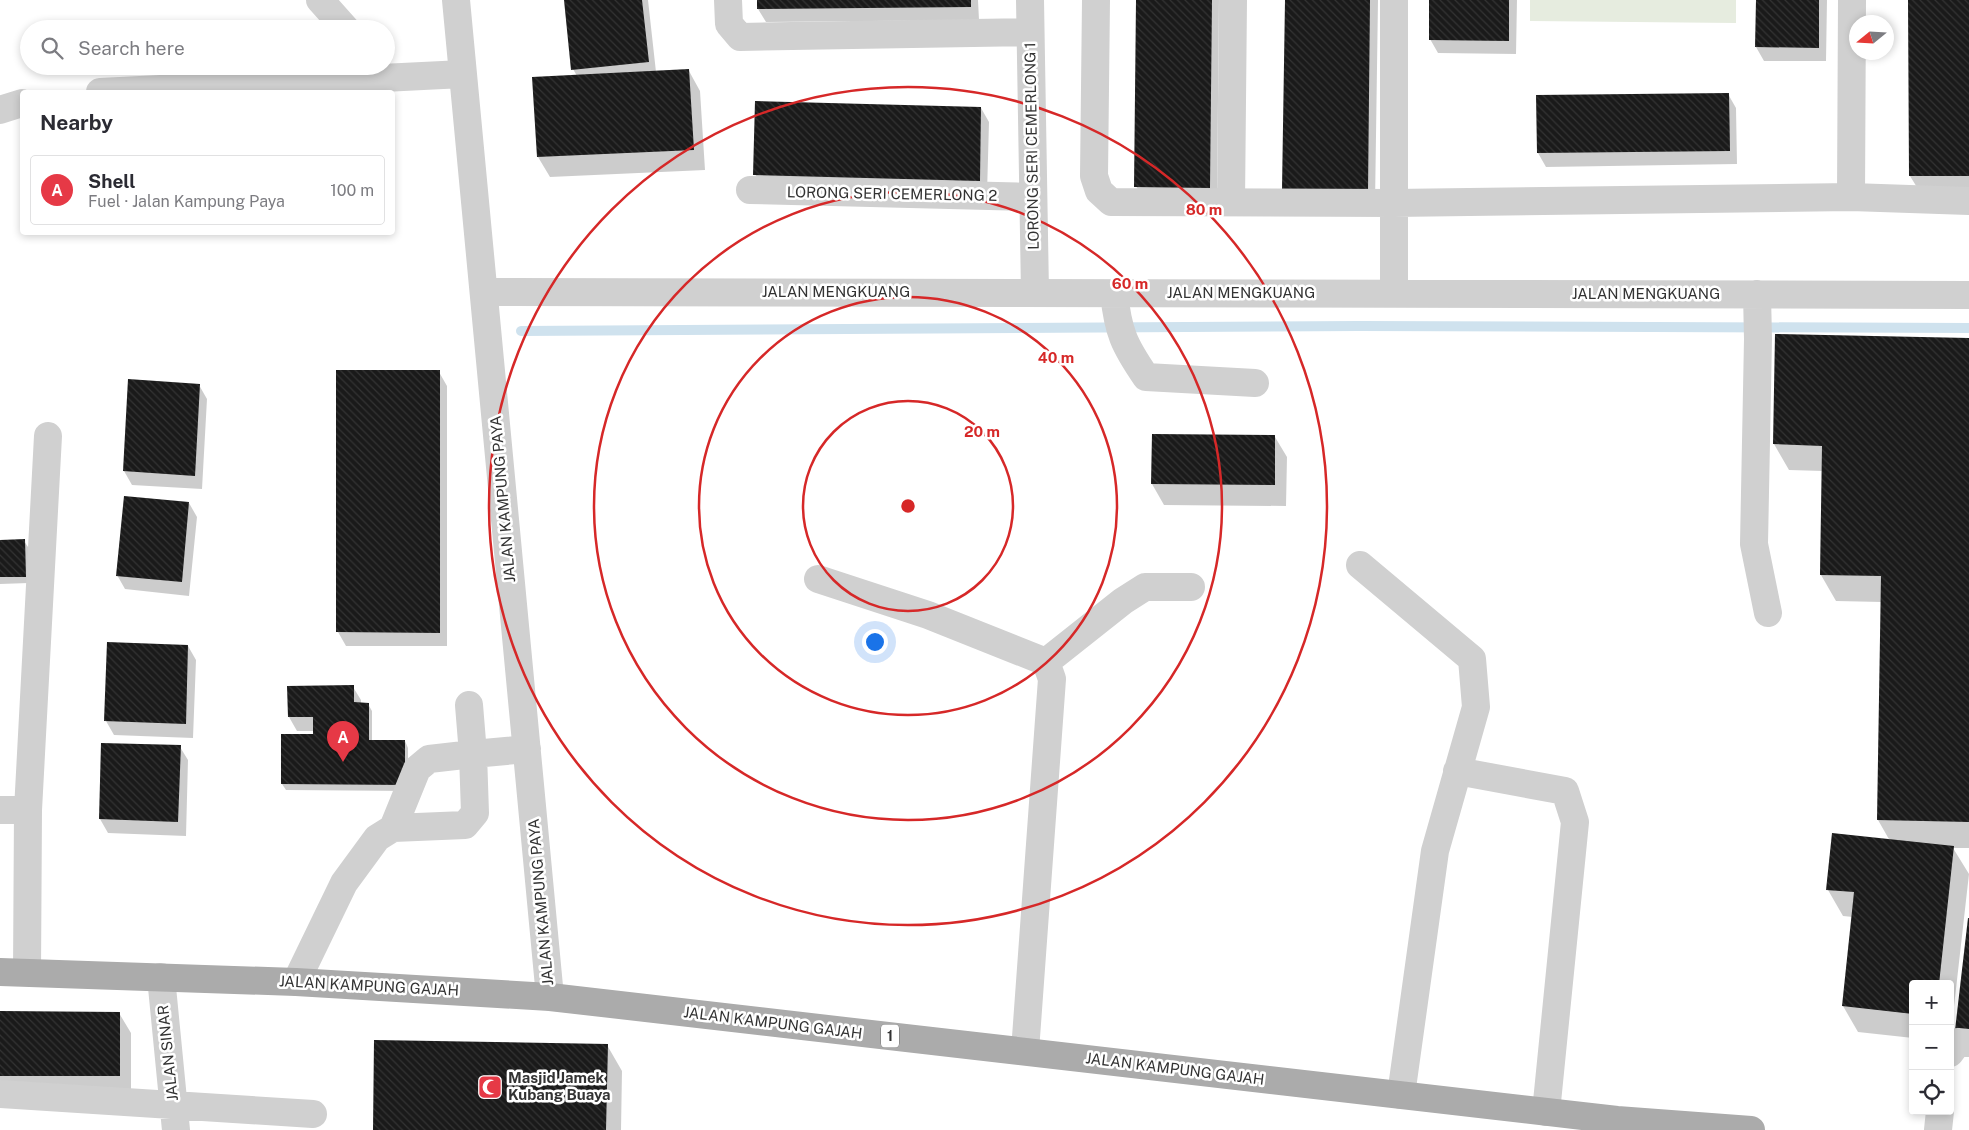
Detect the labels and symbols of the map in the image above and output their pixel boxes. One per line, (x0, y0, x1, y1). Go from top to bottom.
north arrow (1849, 15, 1894, 60)
street label: LORONG SERI CEMERLONG 1 (1021, 42, 1042, 250)
street label: LORONG SERI CEMERLONG 2 (787, 183, 997, 204)
text: 80 m (1186, 201, 1222, 218)
text: 60 m (1112, 275, 1148, 292)
street label: JALAN MENGKUANG (762, 283, 910, 300)
street label: JALAN MENGKUANG (1167, 284, 1315, 301)
street label: JALAN MENGKUANG (1572, 285, 1720, 302)
text: 40 m (1038, 349, 1074, 366)
street label: JALAN KAMPUNG PAYA (487, 414, 518, 583)
text: 20 m (964, 423, 1000, 440)
centre of rings (899, 497, 917, 515)
your location (862, 629, 888, 655)
pin: A (327, 721, 359, 762)
street label: JALAN KAMPUNG PAYA (525, 817, 556, 986)
street label: JALAN KAMPUNG GAJAH (279, 972, 459, 999)
street label: JALAN KAMPUNG GAJAH (683, 1003, 863, 1042)
street label: JALAN SINAR (154, 1004, 181, 1102)
road number: 1 (881, 1024, 899, 1048)
street label: JALAN KAMPUNG GAJAH (1085, 1049, 1265, 1088)
place label: Masjid Jamek Kubang Buaya (508, 1069, 611, 1103)
mosque icon: Masjid Jamek Kubang Buaya (477, 1074, 503, 1100)

